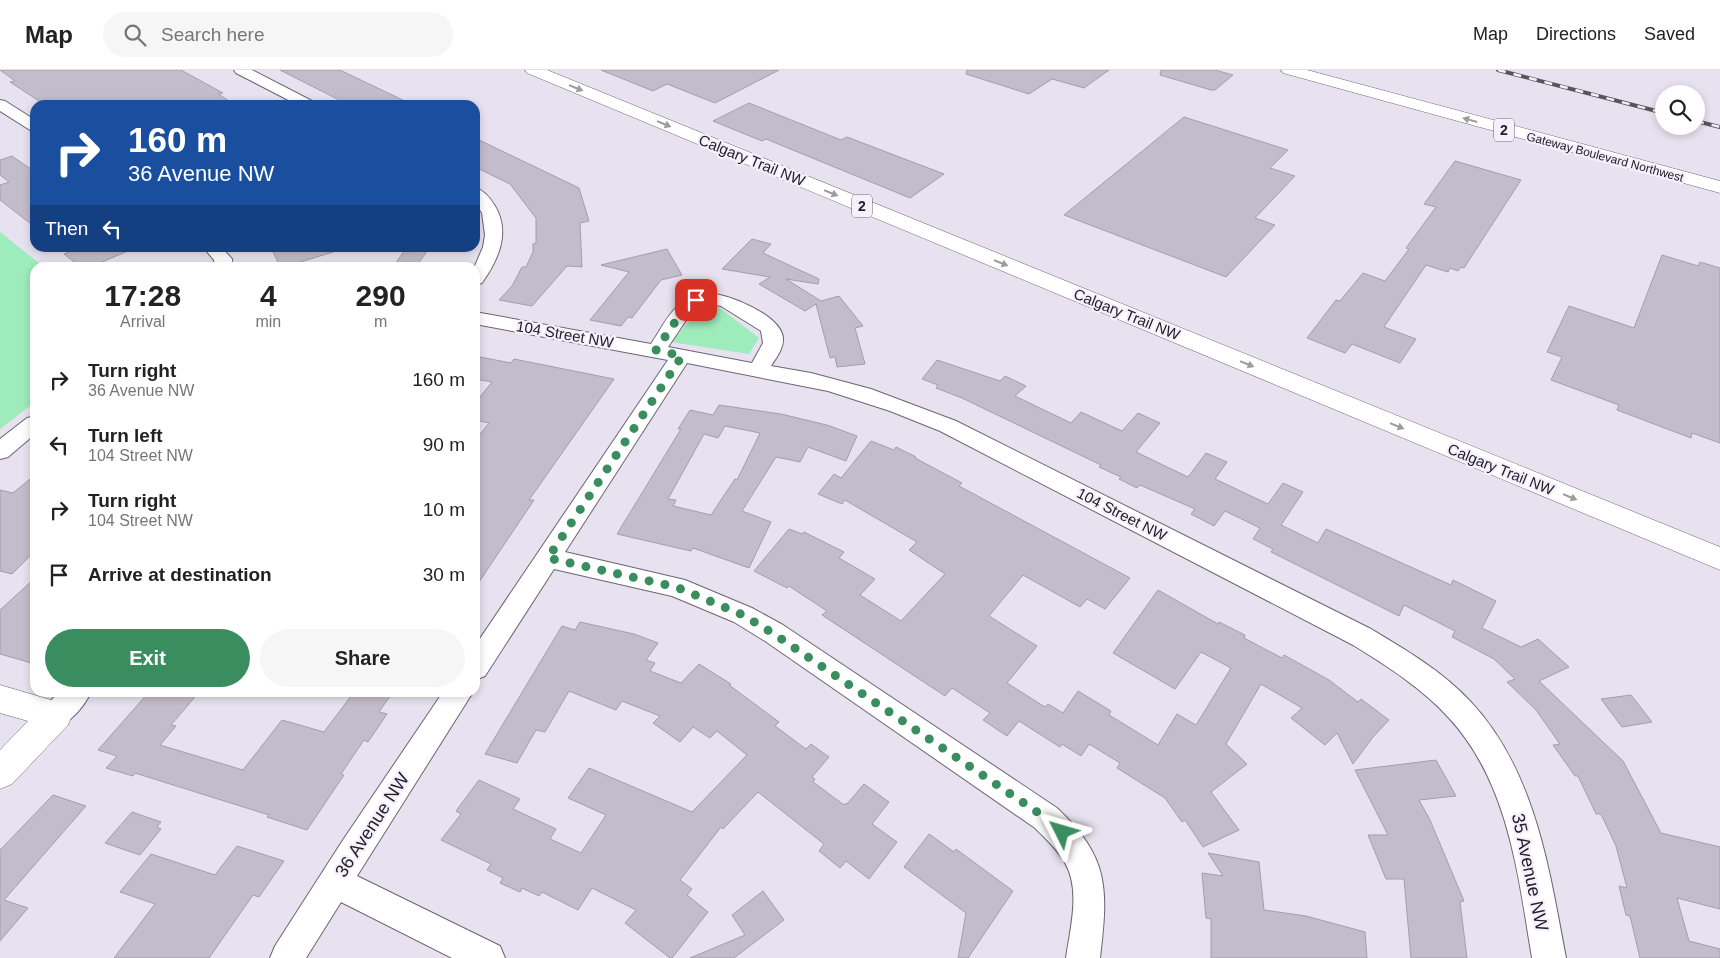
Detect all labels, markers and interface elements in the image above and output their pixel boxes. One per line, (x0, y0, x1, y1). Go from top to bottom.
search box (103, 12, 453, 57)
text: Map (25, 21, 73, 48)
icon: search (121, 21, 149, 49)
text: Search here (161, 24, 265, 45)
text: Map (1473, 24, 1508, 44)
text: Directions (1536, 24, 1616, 44)
text: Saved (1644, 24, 1695, 44)
one-way arrow (569, 84, 583, 92)
map controls (1655, 85, 1705, 135)
button: search (1655, 85, 1705, 135)
one-way arrow (1462, 116, 1477, 124)
road number: 2 (1494, 118, 1514, 142)
icon: right (45, 120, 110, 185)
text: 160 m (128, 120, 227, 159)
one-way arrow (657, 120, 672, 128)
street label: Gateway Boulevard Northwest (1525, 129, 1686, 185)
street label: Calgary Trail NW (696, 131, 809, 189)
text: 36 Avenue NW (128, 161, 274, 186)
one-way arrow (824, 189, 839, 197)
road number: 2 (852, 194, 872, 218)
icon: left (98, 215, 126, 243)
text: Then (45, 218, 88, 239)
one-way arrow (994, 259, 1008, 267)
text: 17:28 (104, 279, 181, 312)
text: 4 (260, 279, 277, 312)
text: 290 (356, 279, 406, 312)
pin (675, 279, 717, 321)
street label: Calgary Trail NW (1071, 285, 1184, 343)
icon: arrive (682, 286, 710, 314)
text: Arrival (120, 313, 165, 330)
text: min (255, 313, 281, 330)
text: m (374, 313, 387, 330)
street label: 104 Street NW (515, 317, 616, 351)
text: Turn right (88, 360, 176, 381)
one-way arrow (1240, 360, 1255, 368)
icon: right (45, 366, 73, 394)
text: 160 m (412, 369, 465, 390)
text: 36 Avenue NW (88, 382, 194, 399)
one-way arrow (1390, 422, 1405, 430)
text: Turn left (88, 425, 163, 446)
icon: left (45, 431, 73, 459)
text: 90 m (423, 434, 465, 455)
street label: Calgary Trail NW (1445, 440, 1558, 498)
text: 104 Street NW (88, 447, 193, 464)
street label: 104 Street NW (1074, 484, 1170, 544)
text: Turn right (88, 490, 176, 511)
one-way arrow (1563, 494, 1577, 502)
icon: right (45, 496, 73, 524)
text: 10 m (423, 499, 465, 520)
text: 104 Street NW (88, 512, 193, 529)
icon: arrive (45, 561, 73, 589)
text: Arrive at destination (88, 564, 272, 585)
text: 30 m (423, 564, 465, 585)
button: Exit (45, 629, 250, 687)
button: Share (260, 629, 465, 687)
street label: 36 Avenue NW (331, 769, 413, 881)
position arrow (1035, 805, 1087, 857)
street label: 35 Avenue NW (1508, 811, 1552, 933)

